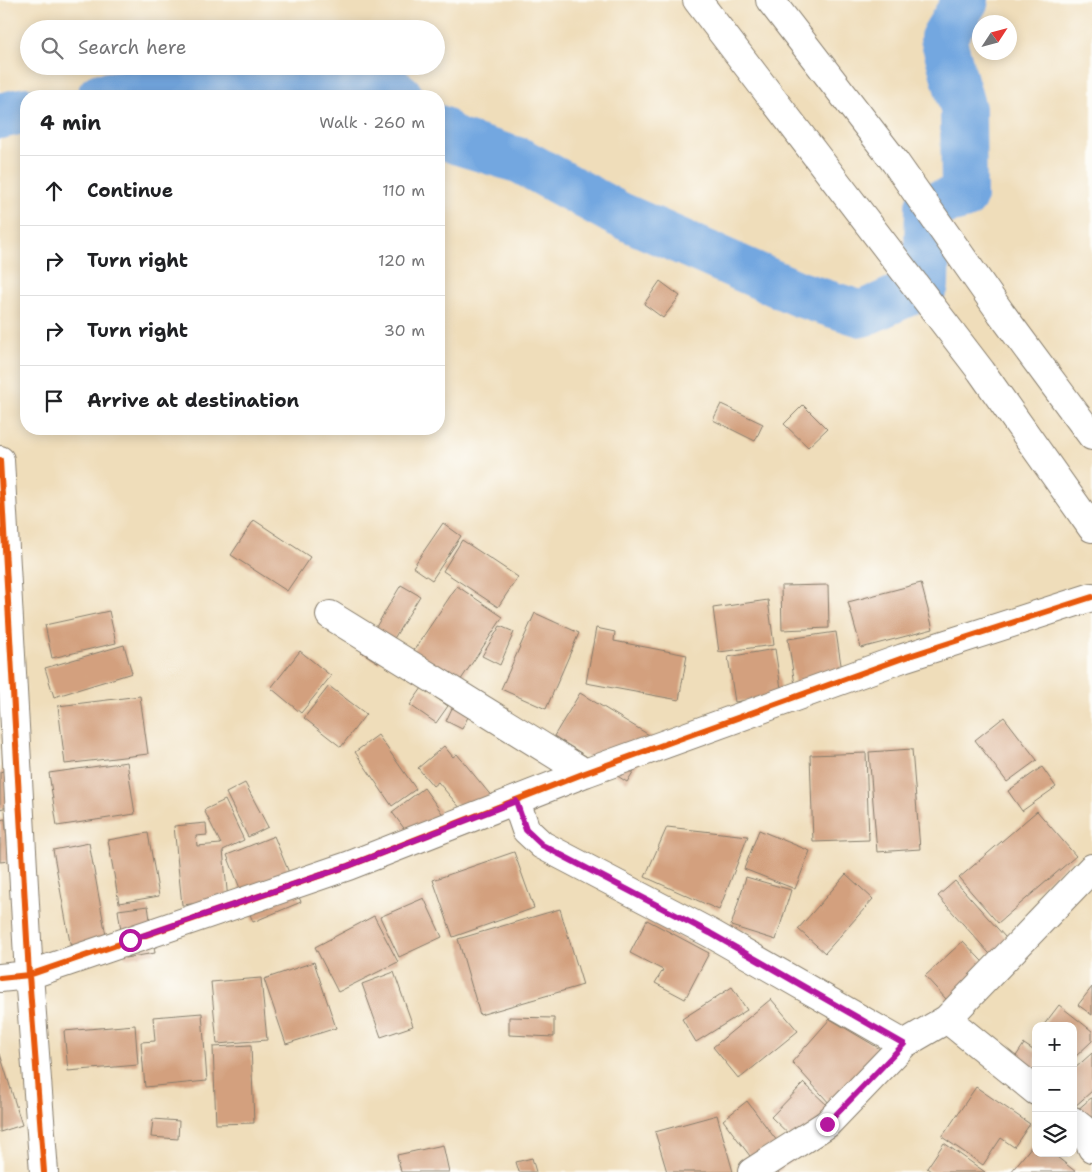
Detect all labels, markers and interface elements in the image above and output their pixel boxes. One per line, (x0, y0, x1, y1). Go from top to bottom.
north arrow (972, 15, 1017, 60)
search box (20, 20, 445, 75)
icon: search (38, 34, 66, 62)
text: Search here (78, 35, 187, 60)
text: 4 min (40, 109, 101, 137)
text: Walk · 260 m (319, 112, 425, 133)
icon: ahead (40, 177, 68, 205)
text: Continue (87, 178, 173, 203)
text: 110 m (382, 180, 425, 201)
icon: right (40, 247, 68, 275)
text: Turn right (87, 248, 188, 273)
text: 120 m (378, 250, 425, 271)
icon: right (40, 317, 68, 345)
text: Turn right (87, 318, 188, 343)
text: 30 m (384, 320, 425, 341)
icon: arrive (40, 387, 68, 415)
text: Arrive at destination (87, 388, 299, 413)
route start (119, 929, 142, 952)
map controls (1032, 1022, 1077, 1157)
button: + (1032, 1022, 1077, 1067)
button: − (1032, 1067, 1077, 1112)
button: layers (1032, 1112, 1077, 1157)
route end (816, 1113, 839, 1136)

